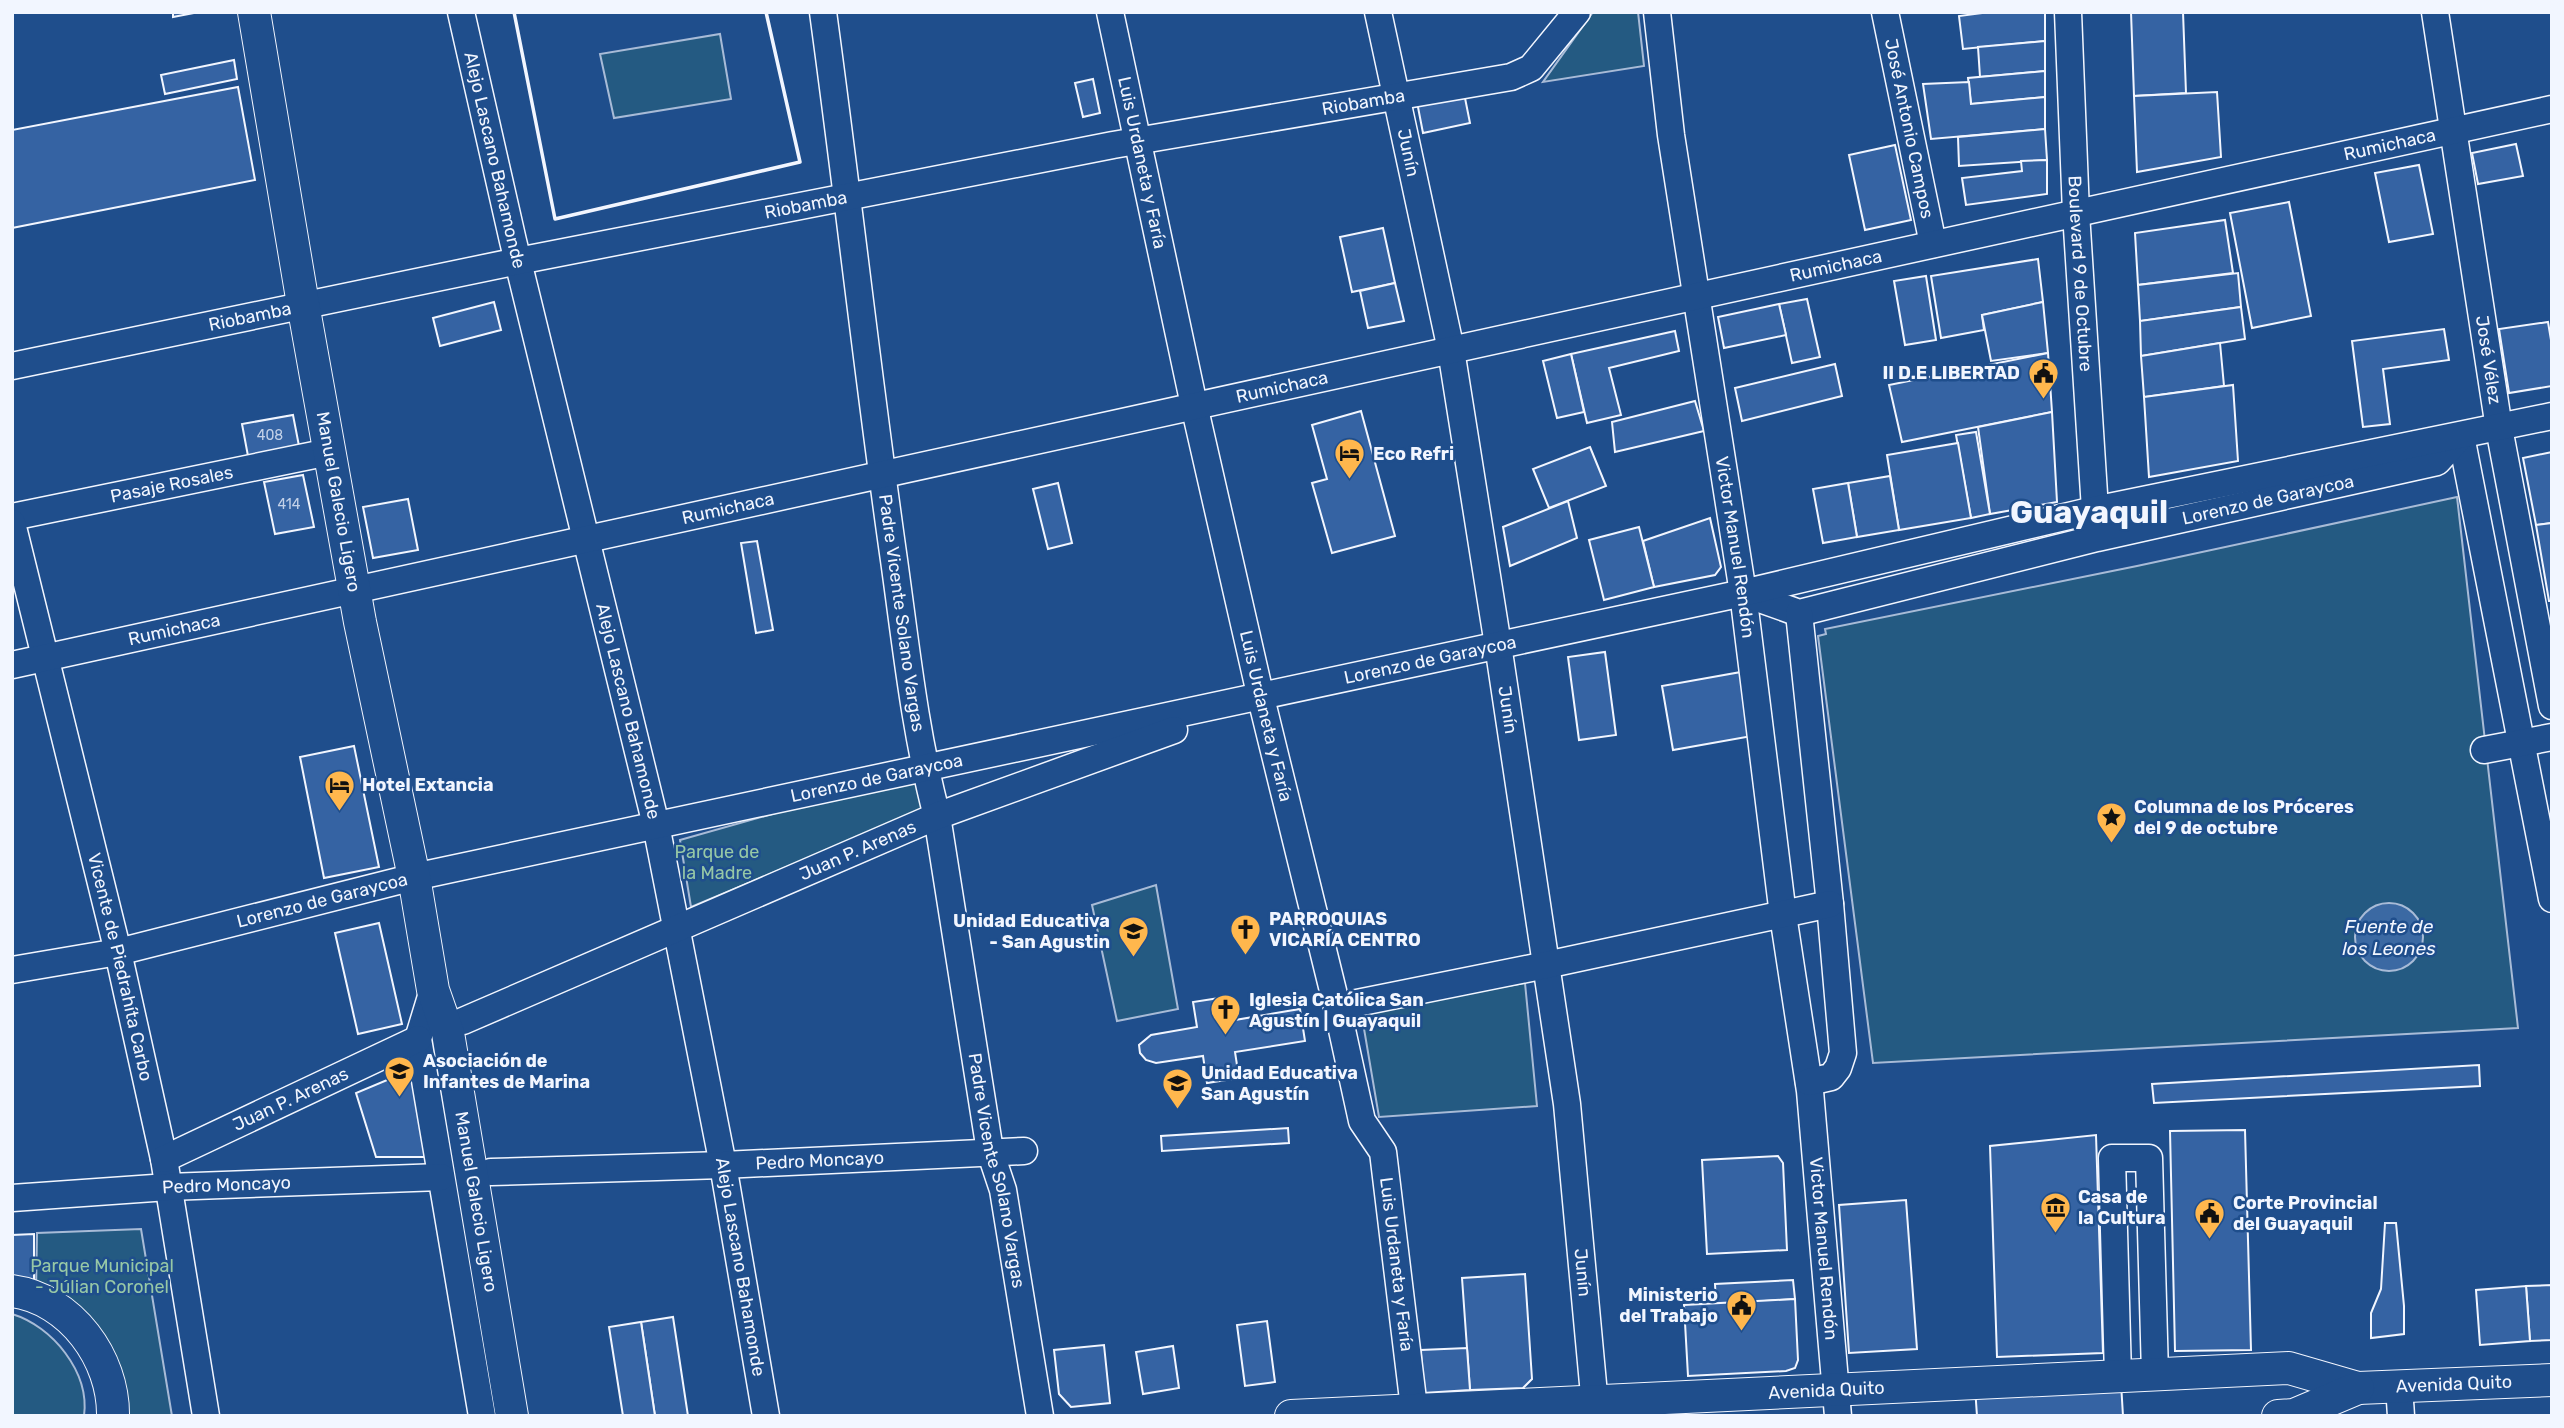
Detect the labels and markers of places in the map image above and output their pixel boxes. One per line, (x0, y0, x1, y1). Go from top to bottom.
public building icon: II D.E LIBERTAD (2026, 356, 2060, 400)
place label: II D.E LIBERTAD (1882, 362, 2020, 384)
hotel icon: Eco Refri (1333, 437, 1367, 481)
place label: Eco Refri (1373, 443, 1454, 465)
hotel icon: Hotel Extancia (322, 768, 356, 812)
place label: Hotel Extancia (362, 774, 494, 796)
place label: Columna de los Próceres del 9 de octubre (2134, 796, 2354, 839)
place icon: Columna de los Próceres del 9 de octubre (2094, 800, 2128, 844)
place label: PARROQUIAS VICARÍA CENTRO (1269, 908, 1421, 951)
place label: Unidad Educativa - San Agustin (953, 910, 1110, 953)
church icon: PARROQUIAS VICARÍA CENTRO (1229, 912, 1263, 956)
school or university icon: Unidad Educativa - San Agustin (1116, 914, 1150, 958)
place label: Iglesia Católica San Agustín | Guayaquil (1249, 989, 1424, 1032)
church icon: Iglesia Católica San Agustín | Guayaquil (1209, 993, 1243, 1037)
place label: Asociación de Infantes de Marina (423, 1050, 590, 1093)
school or university icon: Asociación de Infantes de Marina (383, 1054, 417, 1098)
place label: Unidad Educativa San Agustín (1201, 1062, 1358, 1105)
school or university icon: Unidad Educativa San Agustín (1161, 1066, 1195, 1110)
place label: Casa de la Cultura (2078, 1186, 2166, 1229)
museum icon: Casa de la Cultura (2038, 1190, 2072, 1234)
place label: Corte Provincial del Guayaquil (2233, 1192, 2378, 1235)
public building icon: Corte Provincial del Guayaquil (2193, 1196, 2227, 1240)
place label: Ministerio del Trabajo (1619, 1284, 1718, 1327)
public building icon: Ministerio del Trabajo (1724, 1288, 1758, 1332)

